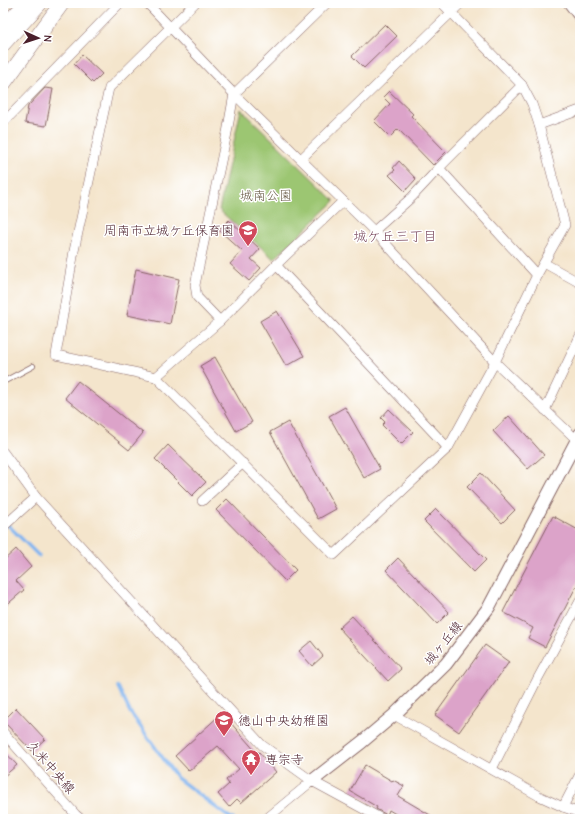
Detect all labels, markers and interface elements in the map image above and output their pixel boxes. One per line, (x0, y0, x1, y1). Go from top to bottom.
north arrow (18, 18, 58, 58)
text: N (41, 35, 54, 42)
park label: 城南公園 (240, 188, 292, 203)
school or university icon: 周南市立城ケ丘保育園 (237, 219, 259, 247)
place label: 周南市立城ケ丘保育園 (104, 223, 234, 238)
district label: 城ケ丘三丁目 (353, 228, 437, 245)
street label: 城ヶ丘線 (421, 617, 466, 668)
school or university icon: 徳山中央幼稚園 (213, 709, 235, 737)
place label: 徳山中央幼稚園 (238, 713, 329, 728)
street label: 久米中央線 (24, 738, 79, 797)
temple icon: 専宗寺 (240, 748, 262, 776)
place label: 専宗寺 (265, 752, 304, 767)

